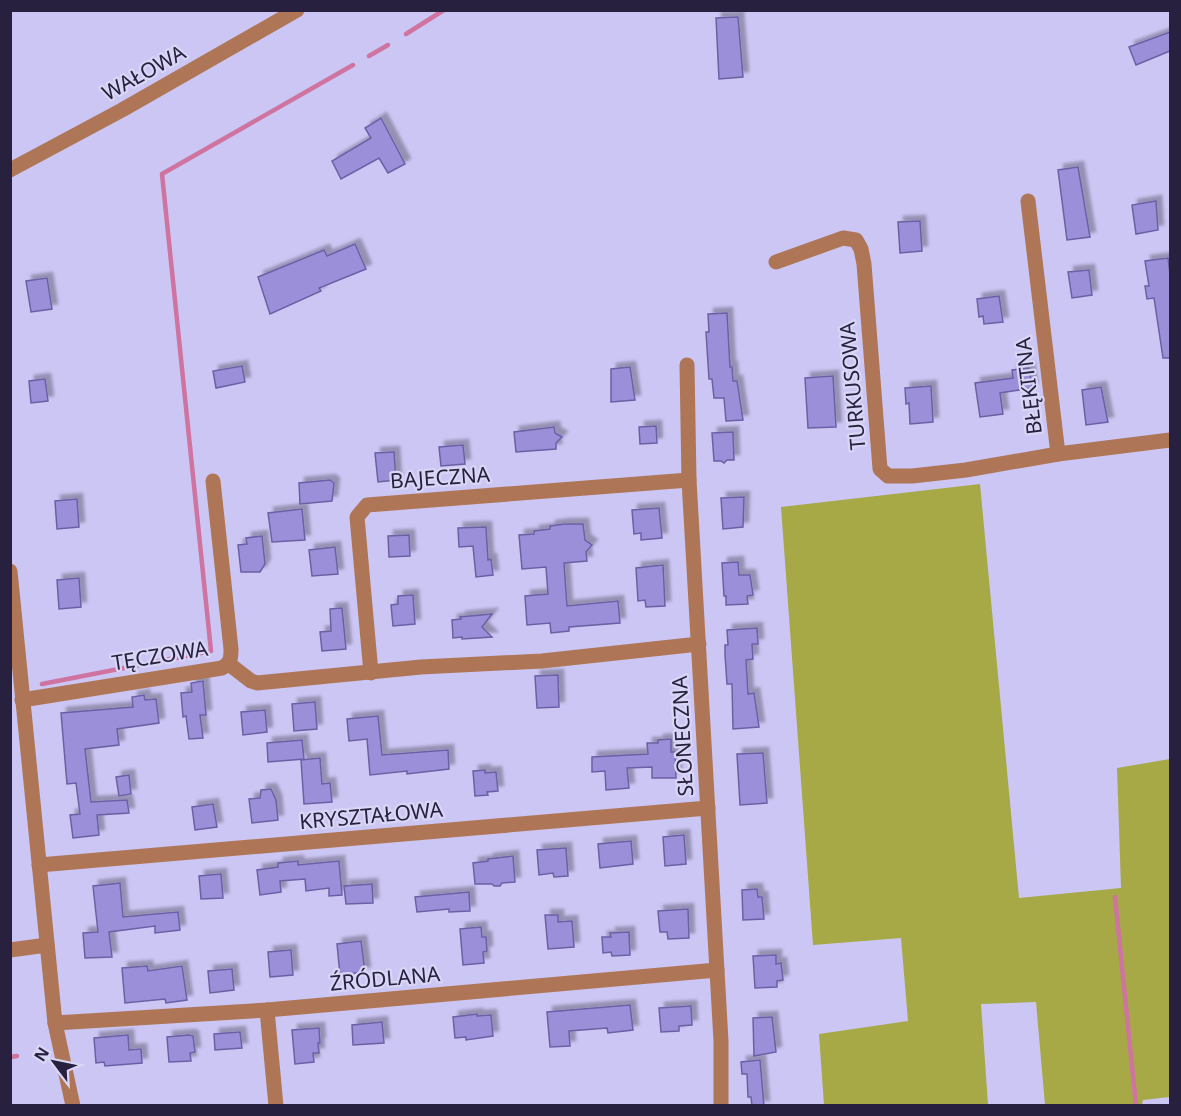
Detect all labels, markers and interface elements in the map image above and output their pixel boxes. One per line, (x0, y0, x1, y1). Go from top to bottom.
street label: WAŁOWA (97, 38, 191, 106)
street label: TURKUSOWA (832, 320, 872, 451)
street label: BŁĘKITNA (1008, 335, 1048, 436)
street label: BAJECZNA (389, 460, 491, 494)
street label: TĘCZOWA (110, 634, 210, 676)
street label: SŁONECZNA (665, 674, 699, 797)
street label: KRYSZTAŁOWA (298, 795, 444, 835)
street label: ŹRÓDLANA (329, 959, 442, 997)
north arrow (24, 1032, 84, 1092)
text: N (29, 1043, 54, 1065)

